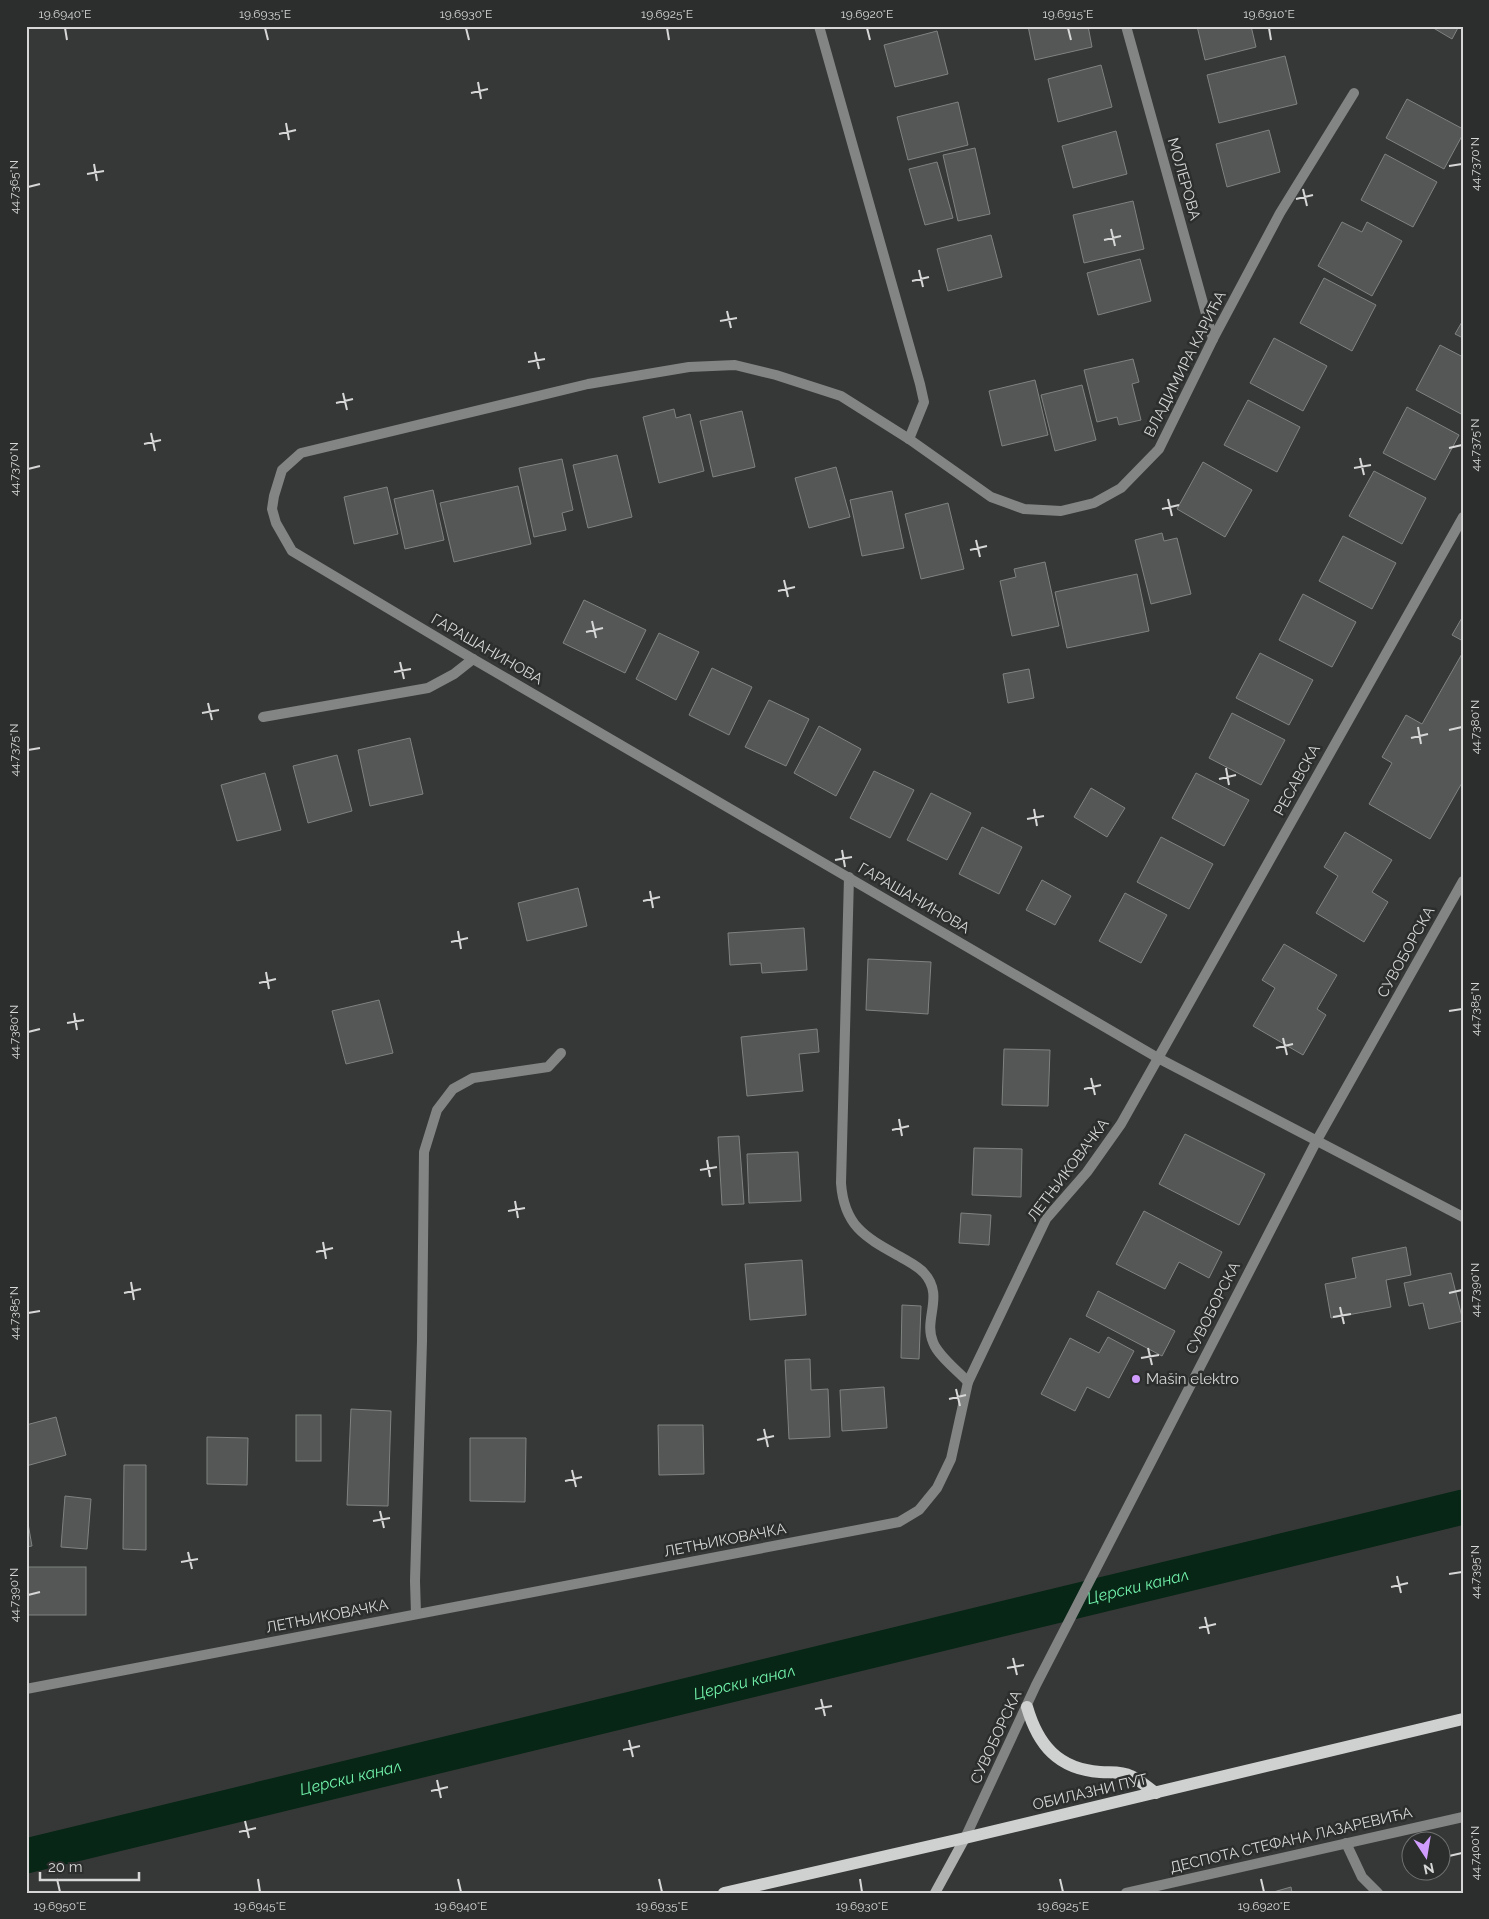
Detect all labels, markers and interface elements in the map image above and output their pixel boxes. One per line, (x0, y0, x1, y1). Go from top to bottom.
text: 19.6940°E (39, 7, 91, 21)
text: 19.6935°E (239, 7, 291, 21)
text: 19.6930°E (440, 7, 492, 21)
text: 19.6925°E (641, 7, 693, 21)
text: 19.6920°E (841, 7, 893, 21)
text: 19.6915°E (1043, 7, 1093, 21)
text: 19.6910°E (1243, 7, 1295, 21)
street label: МОЛЕРОВА (1164, 136, 1204, 222)
text: 44.7370°N (1468, 137, 1482, 191)
text: 44.7365°N (7, 160, 21, 214)
street label: ВЛАДИМИРА КАРИЋА (1140, 288, 1230, 440)
text: 44.7375°N (1468, 418, 1482, 472)
text: 44.7370°N (7, 442, 21, 496)
street label: ГАРАШАНИНОВА (428, 610, 546, 688)
text: 44.7380°N (1468, 700, 1482, 754)
text: 44.7375°N (7, 723, 21, 777)
street label: РЕСАВСКА (1270, 741, 1324, 819)
street label: ГАРАШАНИНОВА (855, 859, 973, 937)
street label: СУВОБОРСКА (1374, 903, 1438, 1001)
text: 44.7385°N (1468, 982, 1482, 1036)
text: 44.7380°N (7, 1005, 21, 1059)
street label: ЛЕТЊИКОВАЧКА (1023, 1115, 1113, 1225)
street label: СУВОБОРСКА (1182, 1259, 1244, 1357)
text: 44.7390°N (1468, 1263, 1482, 1317)
text: 44.7385°N (7, 1286, 21, 1340)
place label: Mašin elektro (1146, 1370, 1239, 1388)
marker: Mašin elektro (1130, 1373, 1142, 1385)
street label: ЛЕТЊИКОВАЧКА (662, 1519, 788, 1561)
text: 44.7395°N (1468, 1545, 1482, 1599)
water label: Церски канал (1085, 1564, 1191, 1608)
text: 44.7390°N (7, 1568, 21, 1622)
street label: ЛЕТЊИКОВАЧКА (264, 1595, 390, 1637)
water label: Церски канал (691, 1660, 797, 1703)
street label: СУВОБОРСКА (966, 1687, 1026, 1787)
water label: Церски канал (298, 1756, 403, 1799)
street label: ОБИЛАЗНИ ПУТ (1031, 1770, 1149, 1814)
street label: ДЕСПОТА СТЕФАНА ЛАЗАРЕВИЋА (1168, 1803, 1414, 1877)
text: 44.7400°N (1468, 1826, 1482, 1880)
north arrow (1402, 1832, 1452, 1882)
scale bar (40, 1849, 139, 1881)
text: 20 m (48, 1858, 83, 1876)
text: N (1422, 1860, 1436, 1878)
text: 19.6950°E (34, 1899, 86, 1913)
text: 19.6945°E (234, 1899, 286, 1913)
text: 19.6940°E (435, 1899, 487, 1913)
text: 19.6935°E (636, 1899, 688, 1913)
text: 19.6930°E (836, 1899, 888, 1913)
text: 19.6925°E (1037, 1899, 1089, 1913)
text: 19.6920°E (1238, 1899, 1290, 1913)

